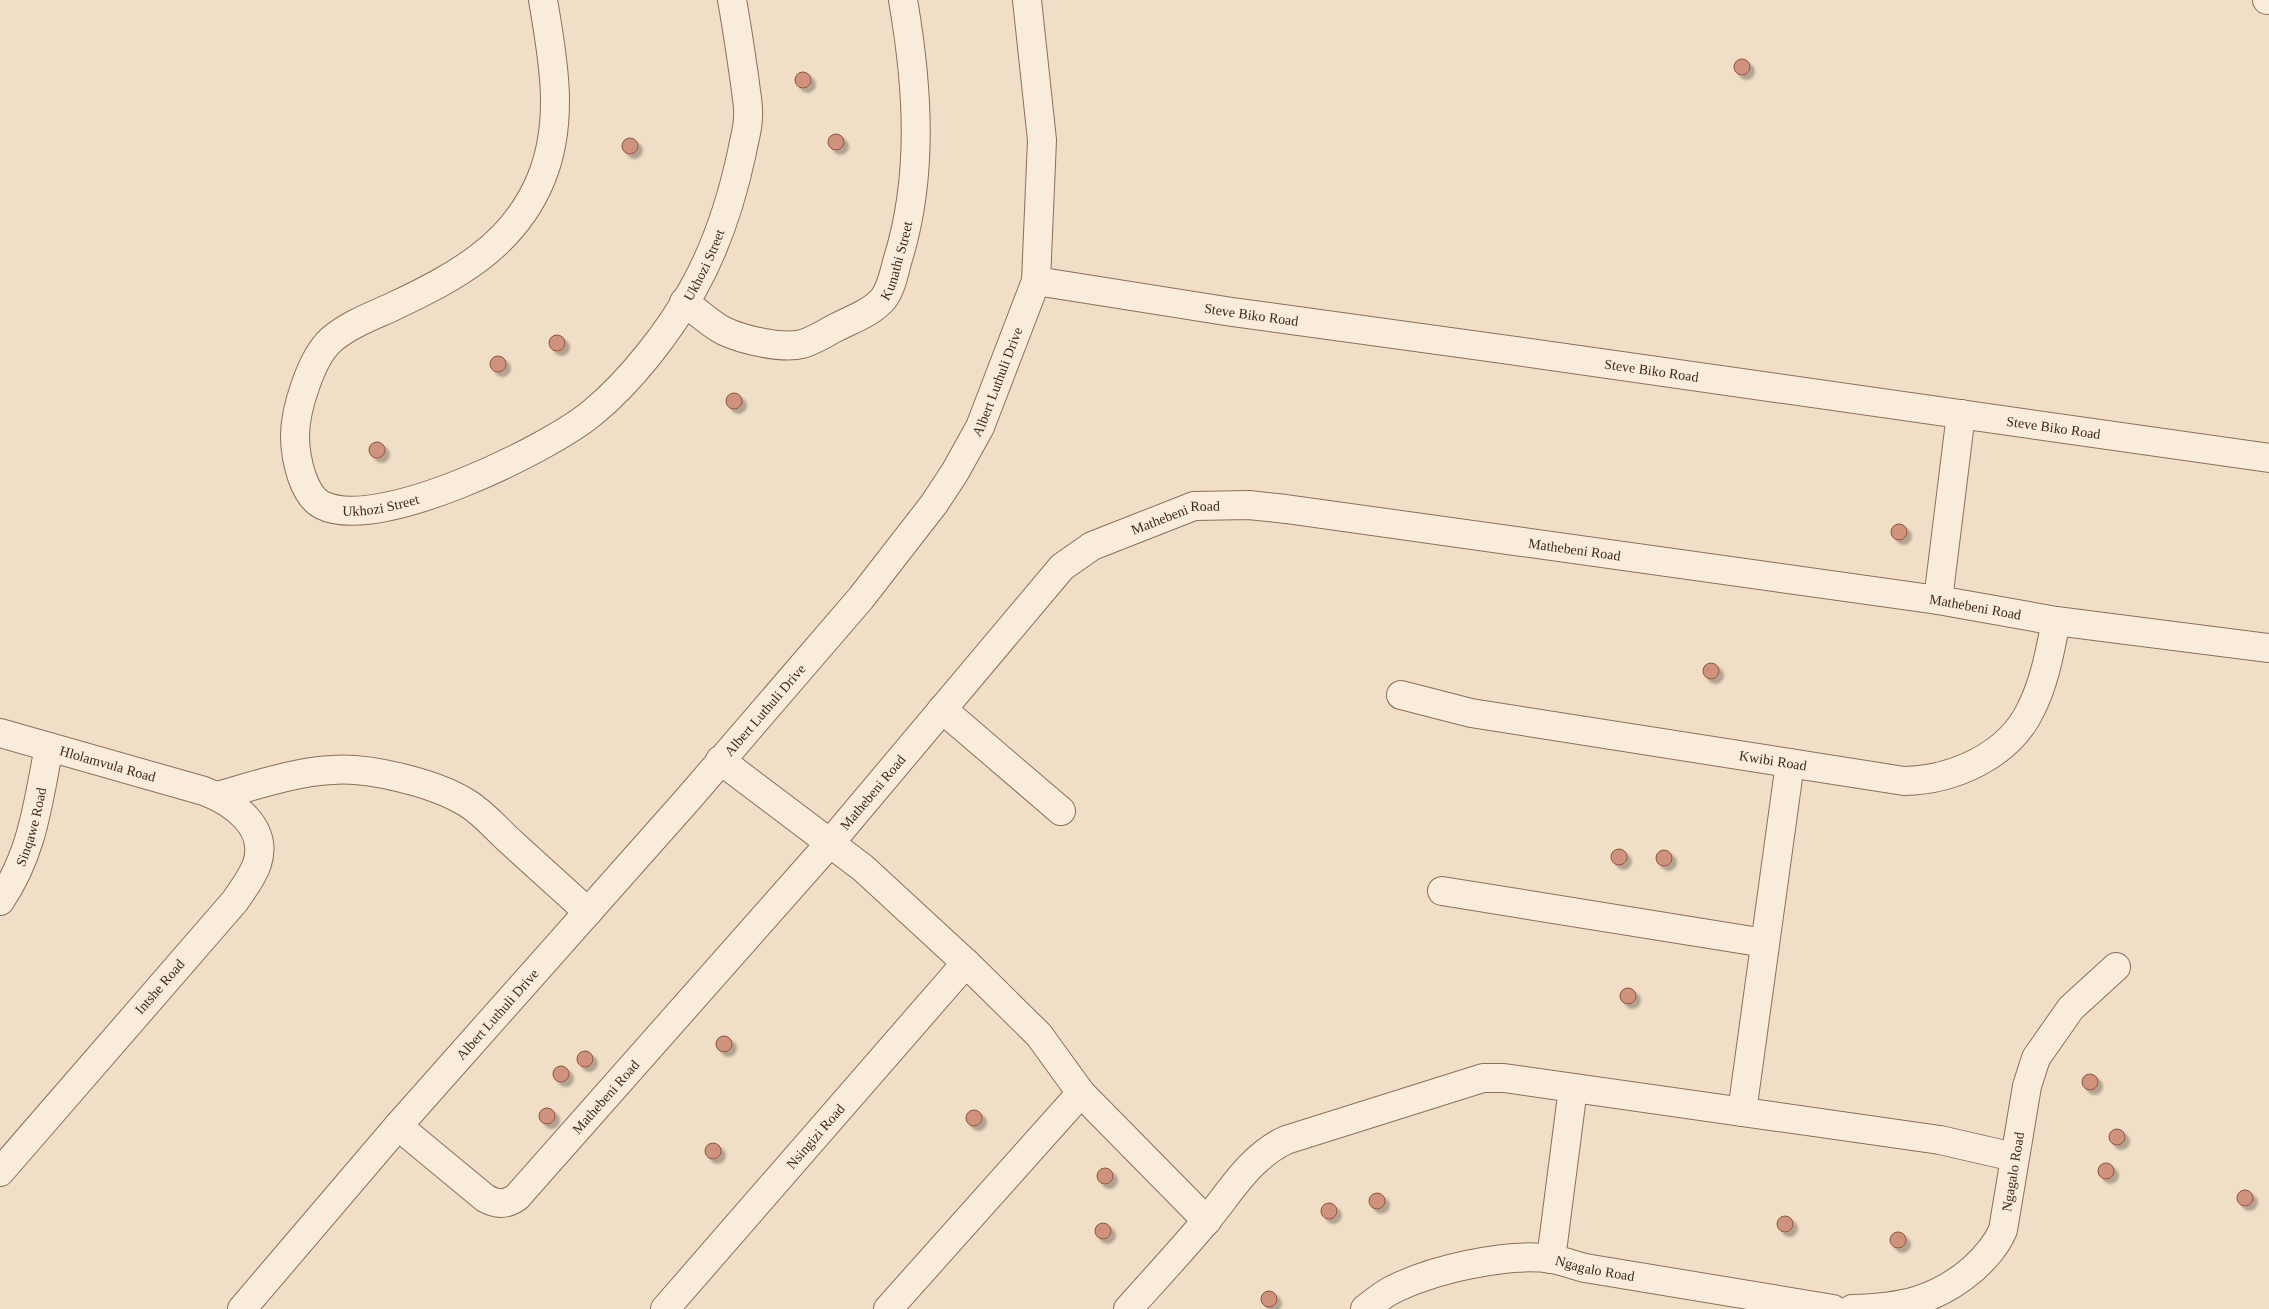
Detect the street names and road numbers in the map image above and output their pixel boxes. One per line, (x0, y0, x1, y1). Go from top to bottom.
street label: Kunathi Street (877, 220, 915, 303)
street label: Ukhozi Street (680, 227, 727, 303)
street label: Steve Biko Road (1203, 300, 1299, 329)
street label: Albert Luthuli Drive (969, 325, 1025, 439)
street label: Steve Biko Road (1603, 356, 1700, 384)
street label: Steve Biko Road (2005, 413, 2102, 441)
street label: Ukhozi Street (342, 491, 421, 518)
street label: Mathebeni Road (1129, 498, 1220, 537)
street label: Mathebeni Road (1527, 535, 1622, 563)
street label: Mathebeni Road (1929, 591, 2022, 622)
street label: Albert Luthuli Drive (721, 661, 808, 759)
street label: Hlolamvula Road (58, 743, 157, 784)
street label: Kwibi Road (1738, 748, 1808, 773)
street label: Mathebeni Road (837, 752, 908, 833)
street label: Sinqawe Road (13, 786, 49, 869)
street label: Intshe Road (132, 957, 188, 1017)
street label: Albert Luthuli Drive (453, 966, 541, 1062)
street label: Mathebeni Road (569, 1057, 642, 1137)
street label: Nsingizi Road (783, 1101, 847, 1172)
street label: Ngagalo Road (1999, 1131, 2027, 1213)
street label: Ngagalo Road (1554, 1252, 1636, 1284)

